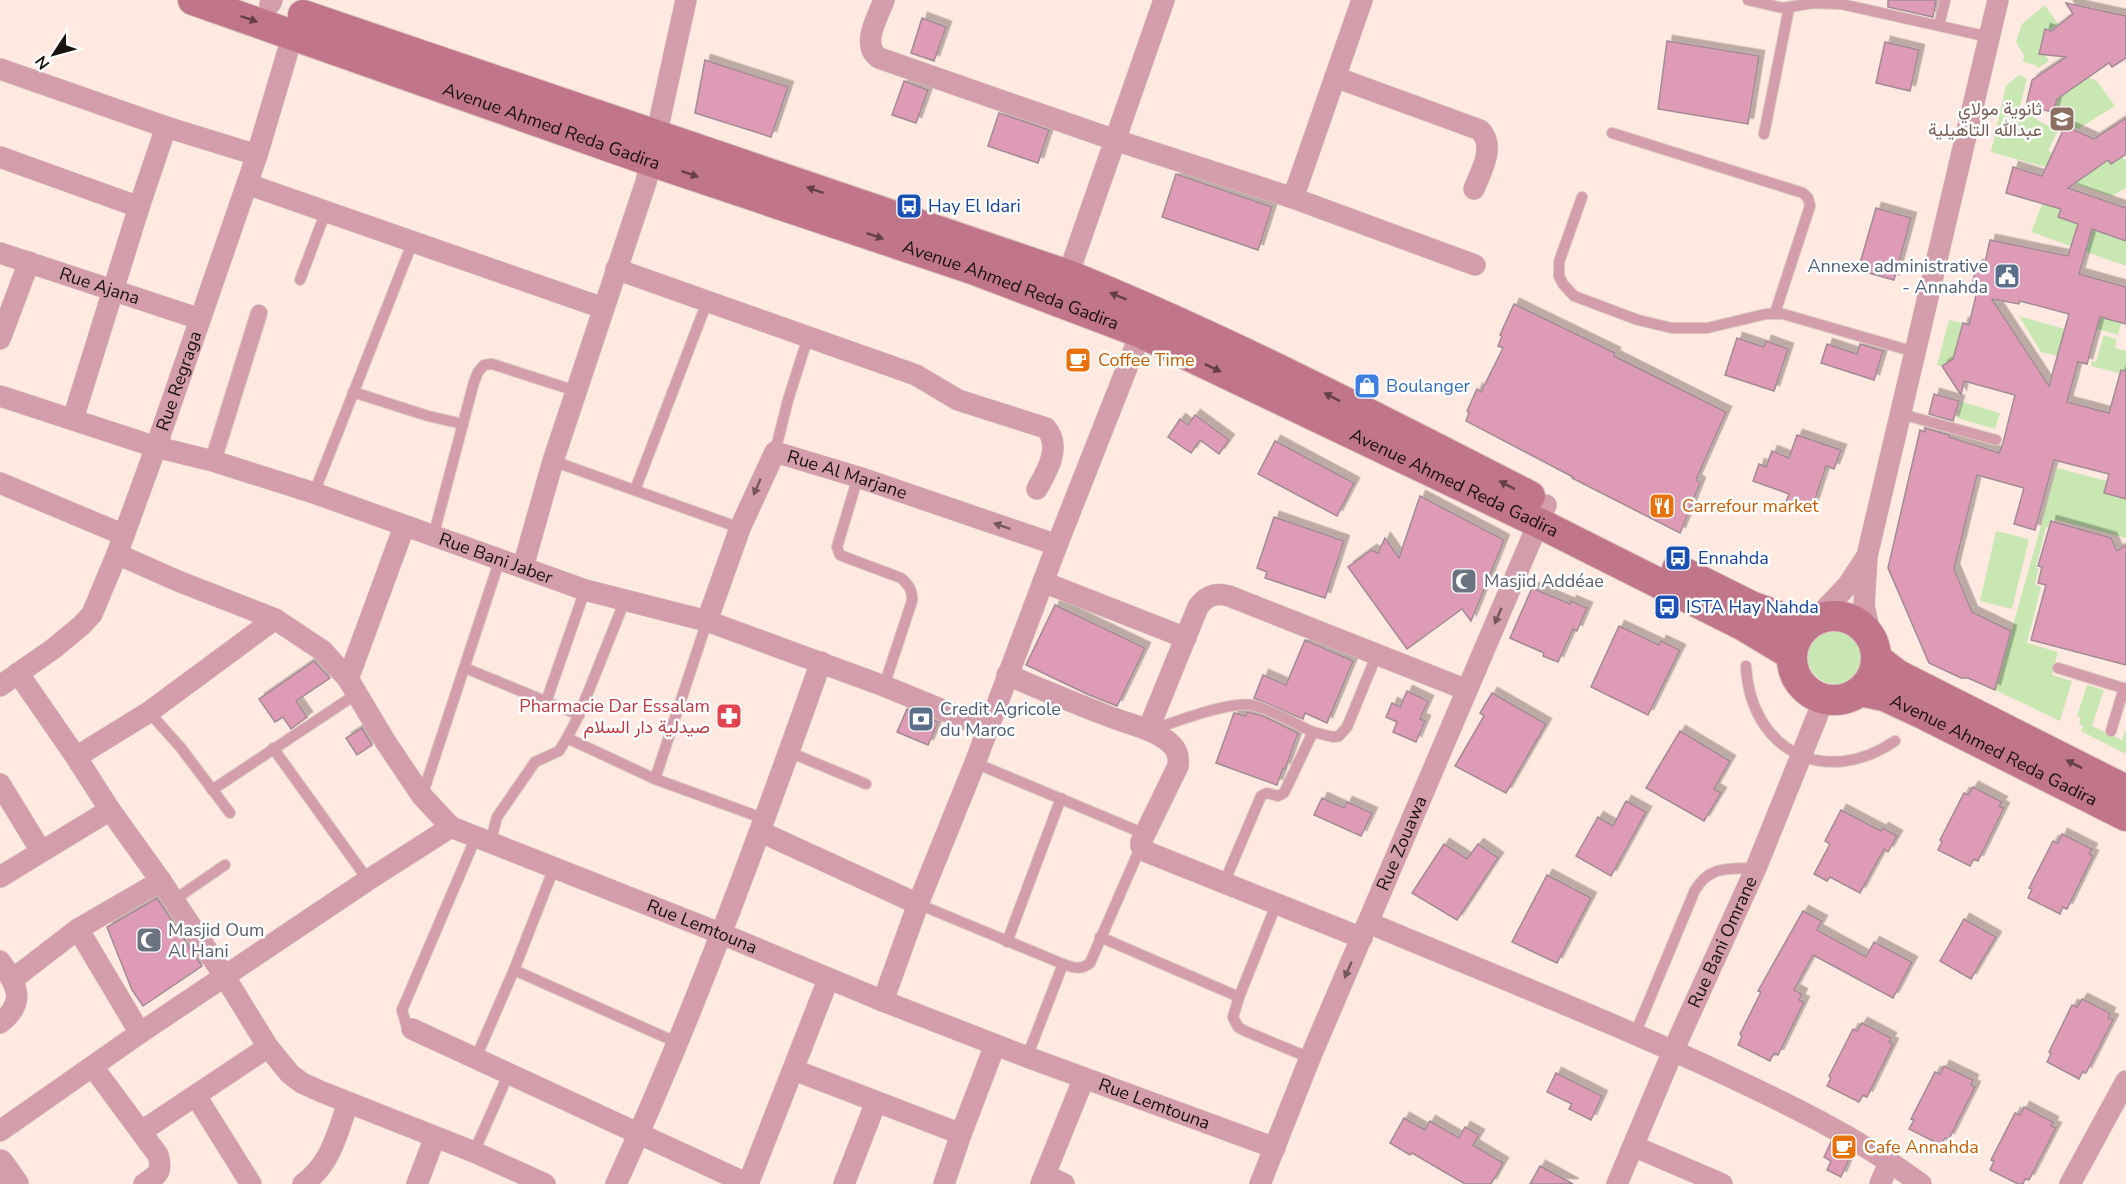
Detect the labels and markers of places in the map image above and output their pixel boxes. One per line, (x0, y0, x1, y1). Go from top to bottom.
place label: ثانوية مولاي عبدالله التاهيلية (1928, 97, 2042, 142)
school or university icon: ثانوية مولاي عبدالله التاهيلية (2047, 104, 2077, 134)
bus stop icon: Hay El Idari (894, 191, 924, 221)
place label: Hay El Idari (928, 194, 1021, 218)
place label: Annexe administrative - Annahda (1808, 254, 1988, 299)
public building icon: Annexe administrative - Annahda (1992, 261, 2022, 291)
cafe icon: Coffee Time (1063, 345, 1093, 375)
place label: Coffee Time (1098, 348, 1195, 372)
shop icon: Boulanger (1352, 371, 1382, 401)
place label: Boulanger (1386, 374, 1470, 398)
restaurant icon: Carrefour market (1647, 491, 1677, 521)
place label: Carrefour market (1682, 494, 1819, 518)
bus stop icon: Ennahda (1663, 543, 1693, 573)
place label: Ennahda (1698, 546, 1769, 570)
mosque icon: Masjid Addéae (1449, 566, 1479, 596)
place label: Masjid Addéae (1484, 569, 1604, 593)
bus stop icon: ISTA Hay Nahda (1652, 592, 1682, 622)
place label: ISTA Hay Nahda (1686, 595, 1819, 619)
place label: Pharmacie Dar Essalam صيدلية دار السلام (519, 694, 710, 739)
place label: Credit Agricole du Maroc (940, 697, 1061, 742)
pharmacy icon: Pharmacie Dar Essalam صيدلية دار السلام (714, 701, 744, 731)
bank icon: Credit Agricole du Maroc (906, 704, 936, 734)
place label: Masjid Oum Al Hani (168, 918, 264, 963)
mosque icon: Masjid Oum Al Hani (134, 925, 164, 955)
cafe icon: Cafe Annahda (1829, 1132, 1859, 1162)
place label: Cafe Annahda (1864, 1135, 1979, 1159)

